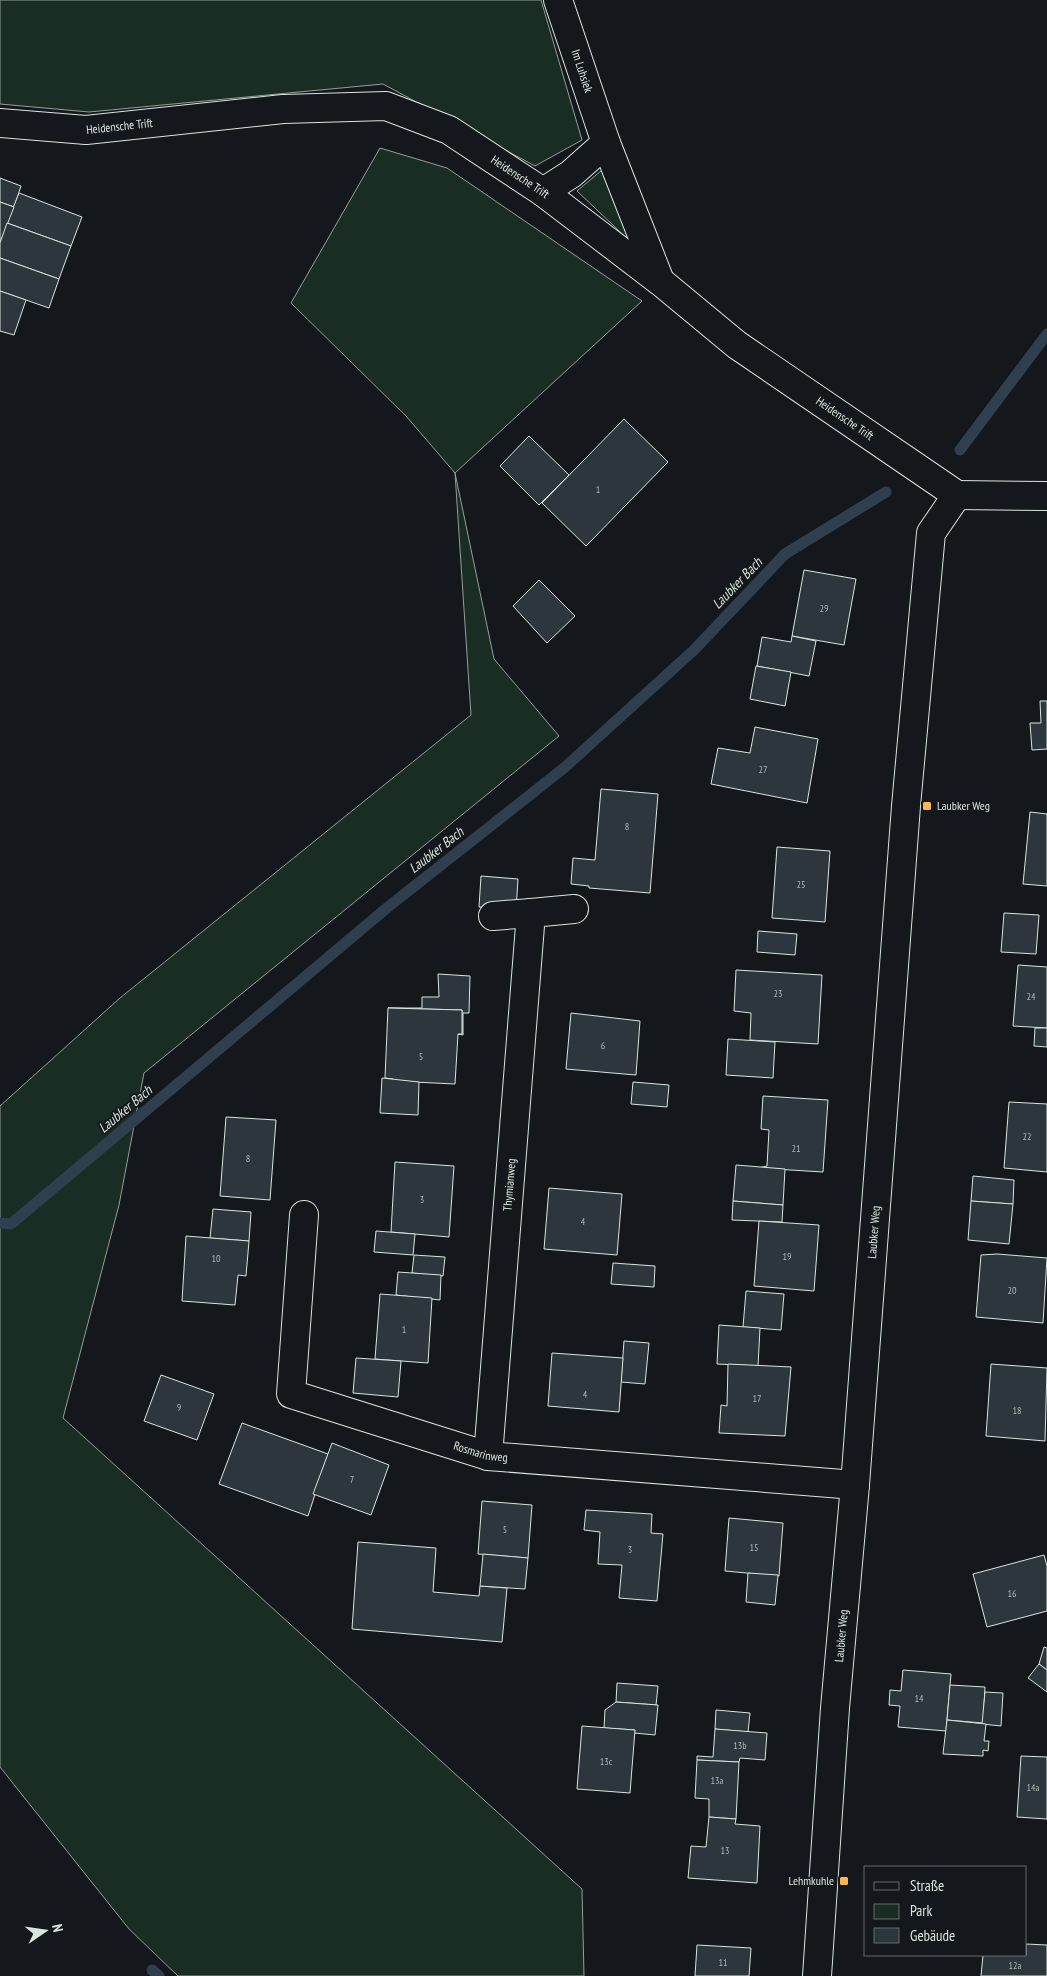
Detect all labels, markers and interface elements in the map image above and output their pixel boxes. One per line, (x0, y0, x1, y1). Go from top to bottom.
street label: Im Luhsiek (568, 47, 597, 95)
street label: Heidensche Trift (85, 115, 154, 137)
street label: Heidensche Trift (488, 152, 553, 202)
street label: Heidensche Trift (813, 393, 877, 443)
house number: 1 (596, 483, 600, 496)
water label: Laubker Bach (708, 553, 766, 612)
house number: 29 (820, 602, 829, 615)
house number: 27 (759, 763, 768, 776)
place label: Laubker Weg (937, 798, 990, 813)
marker: Laubker Weg (921, 800, 933, 812)
house number: 8 (625, 820, 629, 833)
water label: Laubker Bach (405, 823, 468, 877)
house number: 25 (797, 878, 806, 891)
house number: 23 (774, 987, 783, 1000)
house number: 24 (1027, 990, 1036, 1003)
house number: 6 (601, 1039, 606, 1052)
house number: 5 (419, 1050, 423, 1063)
water label: Laubker Bach (94, 1081, 156, 1137)
house number: 22 (1023, 1130, 1032, 1143)
house number: 21 (792, 1142, 801, 1155)
house number: 8 (246, 1152, 250, 1165)
street label: Thymianweg (499, 1158, 519, 1212)
house number: 3 (420, 1193, 424, 1206)
street label: Laubker Weg (864, 1205, 883, 1259)
house number: 4 (581, 1215, 586, 1228)
house number: 19 (783, 1250, 792, 1263)
house number: 10 (212, 1252, 221, 1265)
house number: 20 (1008, 1284, 1017, 1297)
house number: 1 (402, 1323, 406, 1336)
house number: 4 (583, 1388, 588, 1401)
house number: 17 (753, 1392, 762, 1405)
house number: 9 (177, 1401, 181, 1414)
house number: 18 (1013, 1404, 1022, 1417)
street label: Rosmarinweg (452, 1438, 508, 1465)
house number: 7 (350, 1473, 354, 1486)
house number: 5 (503, 1523, 507, 1536)
house number: 15 (750, 1541, 759, 1554)
house number: 3 (628, 1543, 632, 1556)
house number: 16 (1008, 1587, 1017, 1600)
street label: Laubker Weg (831, 1609, 851, 1663)
house number: 14 (915, 1692, 924, 1705)
house number: 13b (733, 1739, 747, 1752)
house number: 13c (600, 1755, 613, 1768)
house number: 13a (711, 1774, 724, 1787)
house number: 14a (1027, 1781, 1040, 1794)
house number: 13 (721, 1844, 730, 1857)
legend (864, 1866, 1027, 1956)
place label: Lehmkuhle (789, 1873, 834, 1888)
marker: Lehmkuhle (838, 1875, 850, 1887)
text: Straße (910, 1876, 944, 1895)
text: Park (910, 1901, 932, 1920)
north arrow (20, 1906, 70, 1956)
text: N (48, 1922, 67, 1934)
text: Gebäude (910, 1926, 955, 1945)
house number: 11 (719, 1956, 728, 1969)
house number: 12a (1009, 1959, 1022, 1972)

